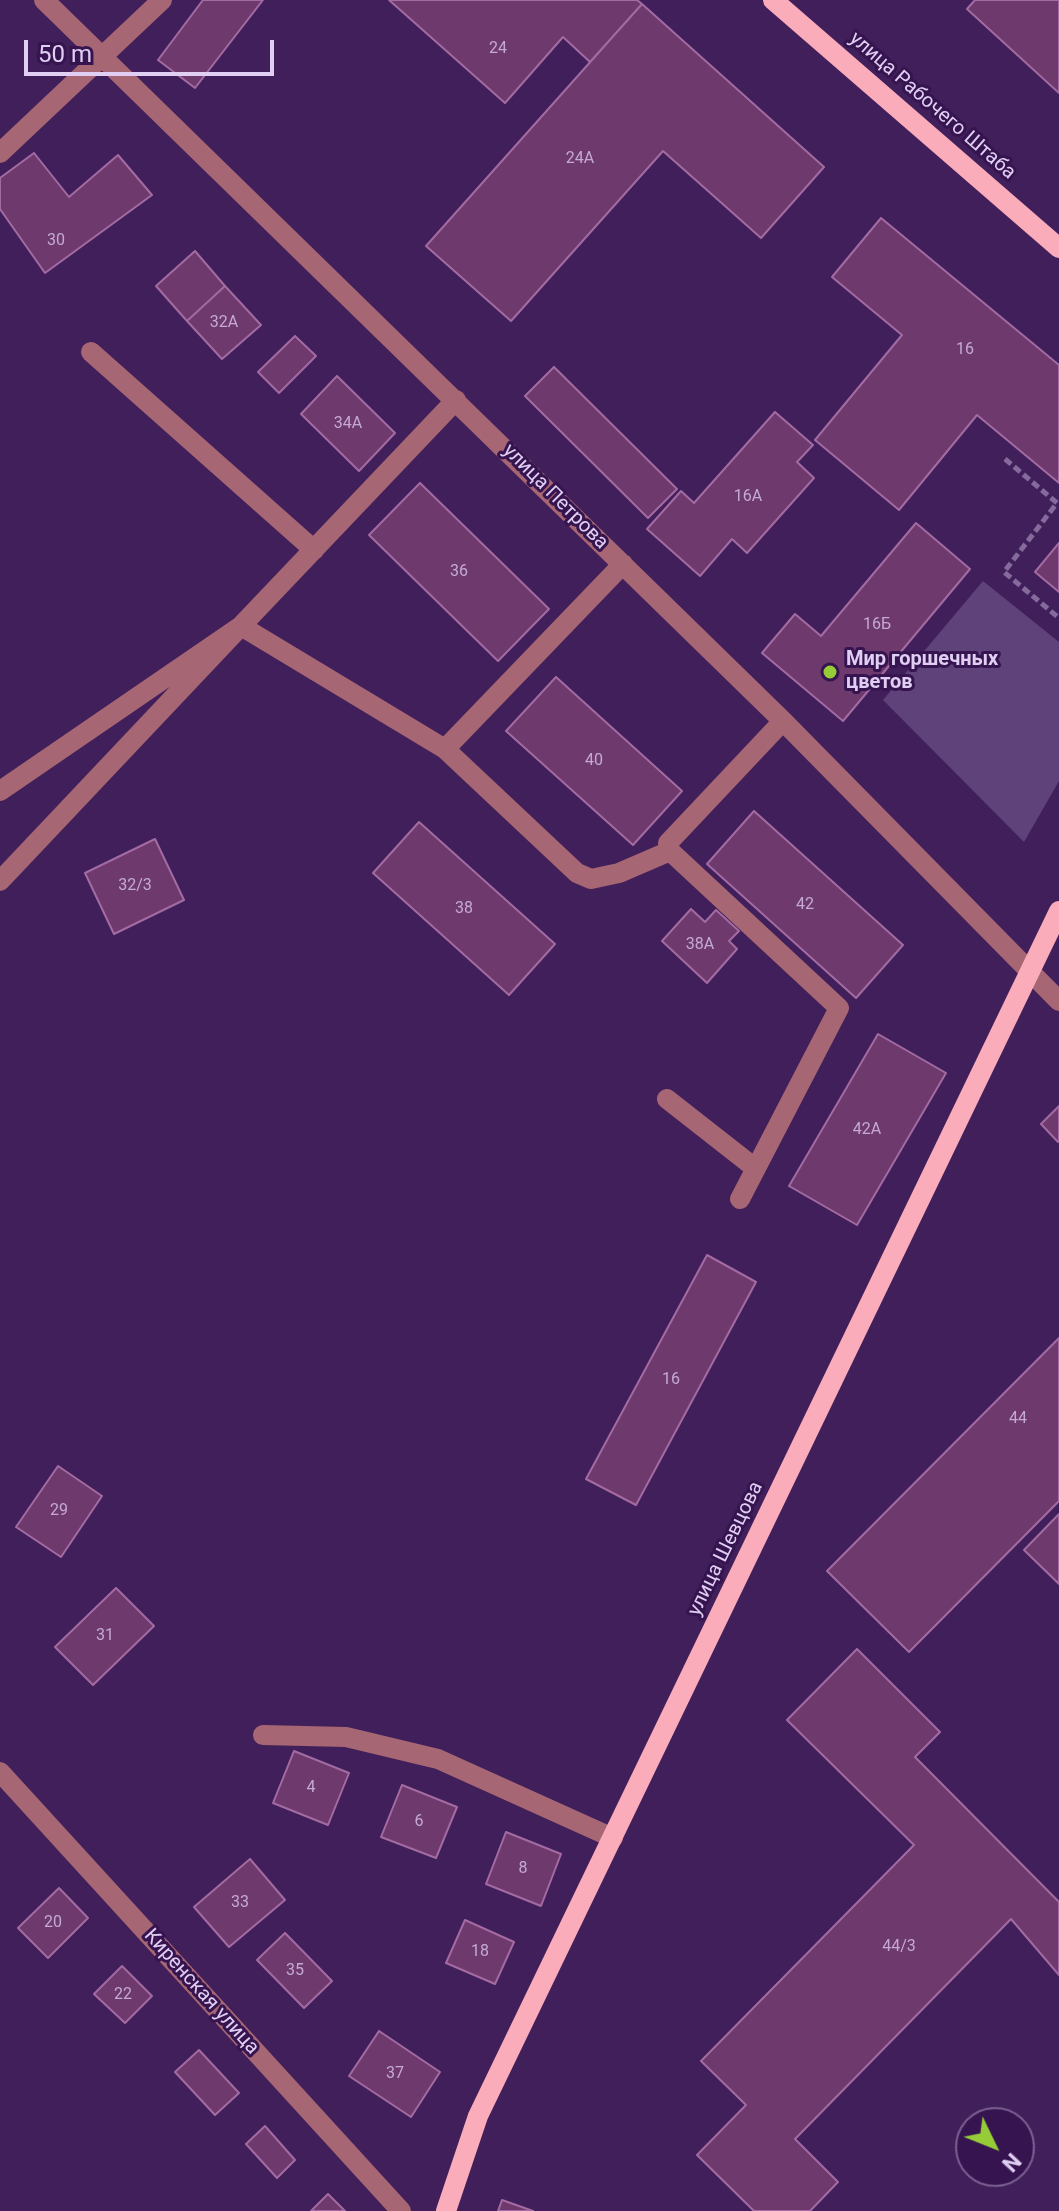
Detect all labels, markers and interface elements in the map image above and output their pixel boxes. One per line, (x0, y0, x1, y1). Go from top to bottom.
scale bar (28, 24, 278, 74)
street label: улица Рабочего Штаба (844, 27, 1020, 185)
house number: 24 (489, 39, 507, 59)
text: 50 m (38, 40, 92, 68)
house number: 24А (566, 149, 594, 169)
house number: 30 (47, 231, 65, 251)
house number: 32А (210, 313, 238, 333)
house number: 16 (956, 340, 974, 360)
house number: 34А (334, 414, 362, 434)
street label: улица Петрова (497, 439, 613, 555)
house number: 16А (734, 487, 762, 507)
house number: 36 (450, 562, 468, 582)
house number: 16Б (863, 615, 891, 635)
place label: Мир горшечных цветов (846, 648, 998, 695)
marker: Мир горшечных цветов (821, 663, 839, 681)
house number: 40 (585, 751, 603, 771)
house number: 32/3 (118, 876, 152, 896)
house number: 42 (796, 895, 814, 915)
house number: 38 (455, 899, 473, 919)
house number: 38А (686, 935, 714, 955)
house number: 42А (853, 1120, 881, 1140)
house number: 16 (662, 1370, 680, 1390)
house number: 44 (1009, 1409, 1027, 1429)
street label: улица Шевцова (683, 1478, 769, 1620)
house number: 29 (50, 1501, 68, 1521)
house number: 31 (96, 1626, 114, 1646)
house number: 4 (307, 1778, 315, 1798)
house number: 6 (415, 1812, 423, 1832)
house number: 8 (519, 1859, 527, 1879)
house number: 33 (231, 1893, 249, 1913)
house number: 20 (44, 1913, 62, 1933)
street label: Киренская улица (138, 1924, 264, 2060)
house number: 44/3 (882, 1937, 916, 1957)
house number: 18 (471, 1942, 489, 1962)
house number: 35 (286, 1961, 304, 1981)
house number: 22 (114, 1985, 132, 2005)
house number: 37 (386, 2064, 404, 2084)
north arrow (955, 2107, 1035, 2187)
text: N (997, 2148, 1026, 2177)

